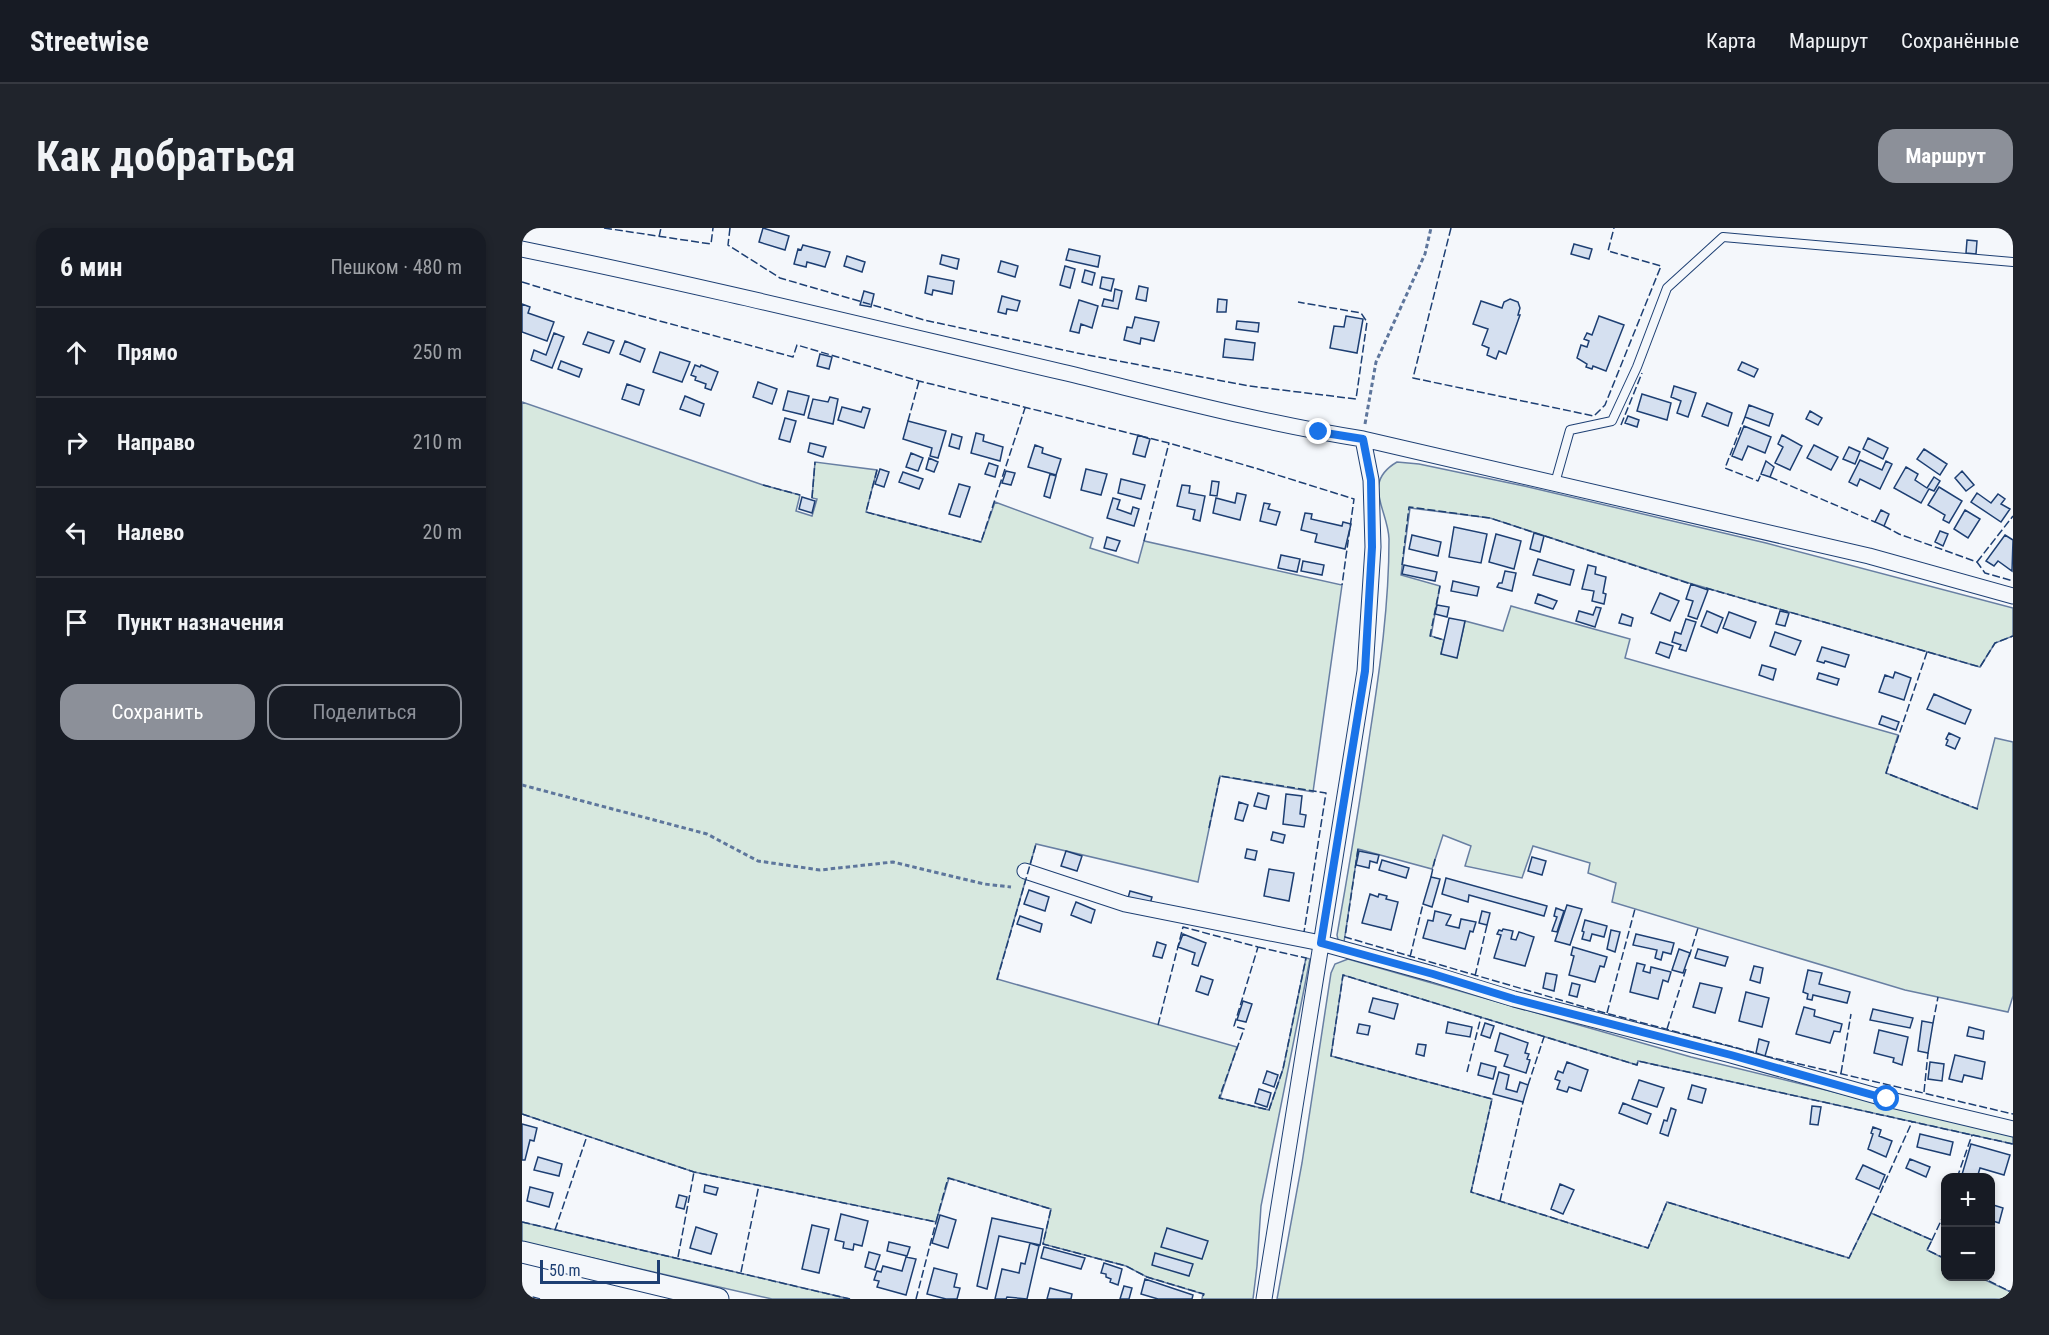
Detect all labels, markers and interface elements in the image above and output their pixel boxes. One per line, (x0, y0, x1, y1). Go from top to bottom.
text: Streetwise (30, 25, 149, 58)
text: Карта (1706, 29, 1756, 53)
text: Маршрут (1789, 29, 1868, 53)
text: Сохранённые (1901, 29, 2019, 53)
button: Маршрут (1878, 129, 2013, 183)
text: Как добраться (36, 132, 296, 181)
text: 6 мин (60, 252, 122, 282)
text: Пешком · 480 m (330, 255, 462, 279)
icon: ahead (60, 336, 93, 369)
text: Прямо (117, 340, 178, 365)
text: 250 m (413, 340, 462, 364)
route end (1305, 418, 1331, 444)
icon: right (60, 426, 93, 459)
text: Направо (117, 430, 195, 455)
text: 210 m (413, 430, 462, 454)
icon: left (60, 516, 93, 549)
text: Налево (117, 520, 184, 545)
text: 20 m (423, 520, 462, 544)
icon: arrive (60, 606, 93, 639)
text: Пункт назначения (117, 610, 284, 635)
button: Сохранить (60, 684, 255, 740)
button: Поделиться (267, 684, 462, 740)
route start (1873, 1085, 1899, 1111)
map controls (1941, 1173, 1995, 1281)
button: + (1941, 1173, 1995, 1227)
button: − (1941, 1227, 1995, 1281)
scale bar (540, 1257, 660, 1284)
text: 50 m (549, 1261, 581, 1280)

